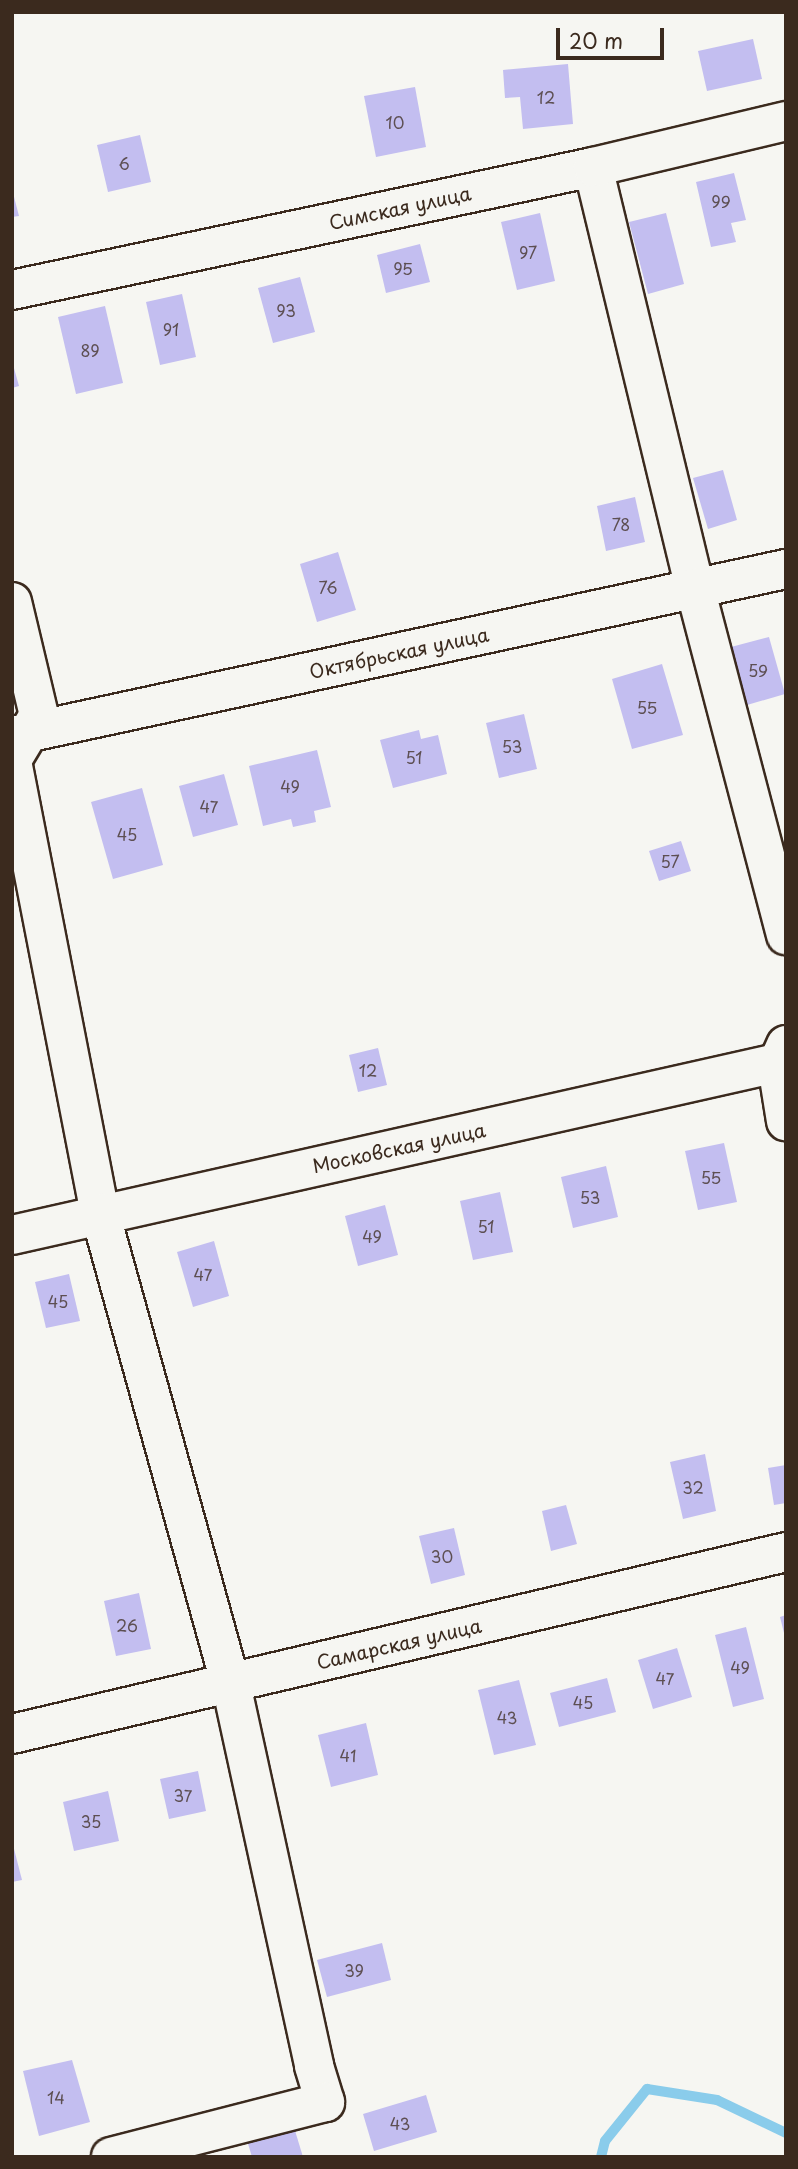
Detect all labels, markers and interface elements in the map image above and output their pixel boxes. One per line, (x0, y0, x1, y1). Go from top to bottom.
scale bar (560, 14, 668, 58)
text: 20 m (569, 24, 623, 56)
house number: 12 (537, 87, 555, 107)
house number: 10 (386, 112, 404, 132)
house number: 6 (118, 153, 130, 173)
street label: Симская улица (326, 182, 474, 234)
house number: 99 (711, 191, 731, 211)
house number: 97 (519, 242, 537, 262)
house number: 95 (393, 258, 413, 278)
house number: 93 (276, 300, 296, 320)
house number: 91 (163, 319, 179, 339)
house number: 89 (80, 340, 100, 360)
house number: 78 (612, 514, 630, 534)
house number: 76 (318, 577, 338, 597)
street label: Октябрьская улица (306, 623, 492, 683)
house number: 59 (748, 660, 768, 680)
house number: 55 (637, 697, 657, 717)
house number: 53 (502, 736, 522, 756)
house number: 51 (405, 747, 423, 767)
house number: 49 (280, 776, 300, 796)
house number: 47 (200, 796, 218, 816)
house number: 45 (117, 824, 137, 844)
house number: 57 (660, 851, 680, 871)
house number: 12 (359, 1060, 377, 1080)
street label: Московская улица (310, 1118, 488, 1178)
house number: 55 (701, 1167, 721, 1187)
house number: 53 (580, 1187, 600, 1207)
house number: 51 (477, 1216, 495, 1236)
house number: 49 (362, 1226, 382, 1246)
house number: 47 (194, 1264, 212, 1284)
house number: 45 (48, 1291, 68, 1311)
house number: 32 (682, 1477, 704, 1497)
house number: 30 (431, 1546, 453, 1566)
street label: Самарская улица (314, 1614, 484, 1674)
house number: 26 (116, 1615, 138, 1635)
house number: 49 (730, 1657, 750, 1677)
house number: 47 (656, 1668, 674, 1688)
house number: 45 (573, 1692, 593, 1712)
house number: 43 (497, 1707, 517, 1727)
house number: 41 (340, 1745, 356, 1765)
house number: 37 (174, 1785, 192, 1805)
house number: 35 (81, 1811, 101, 1831)
house number: 39 (344, 1960, 364, 1980)
house number: 14 (47, 2087, 65, 2107)
house number: 43 (390, 2113, 410, 2133)

